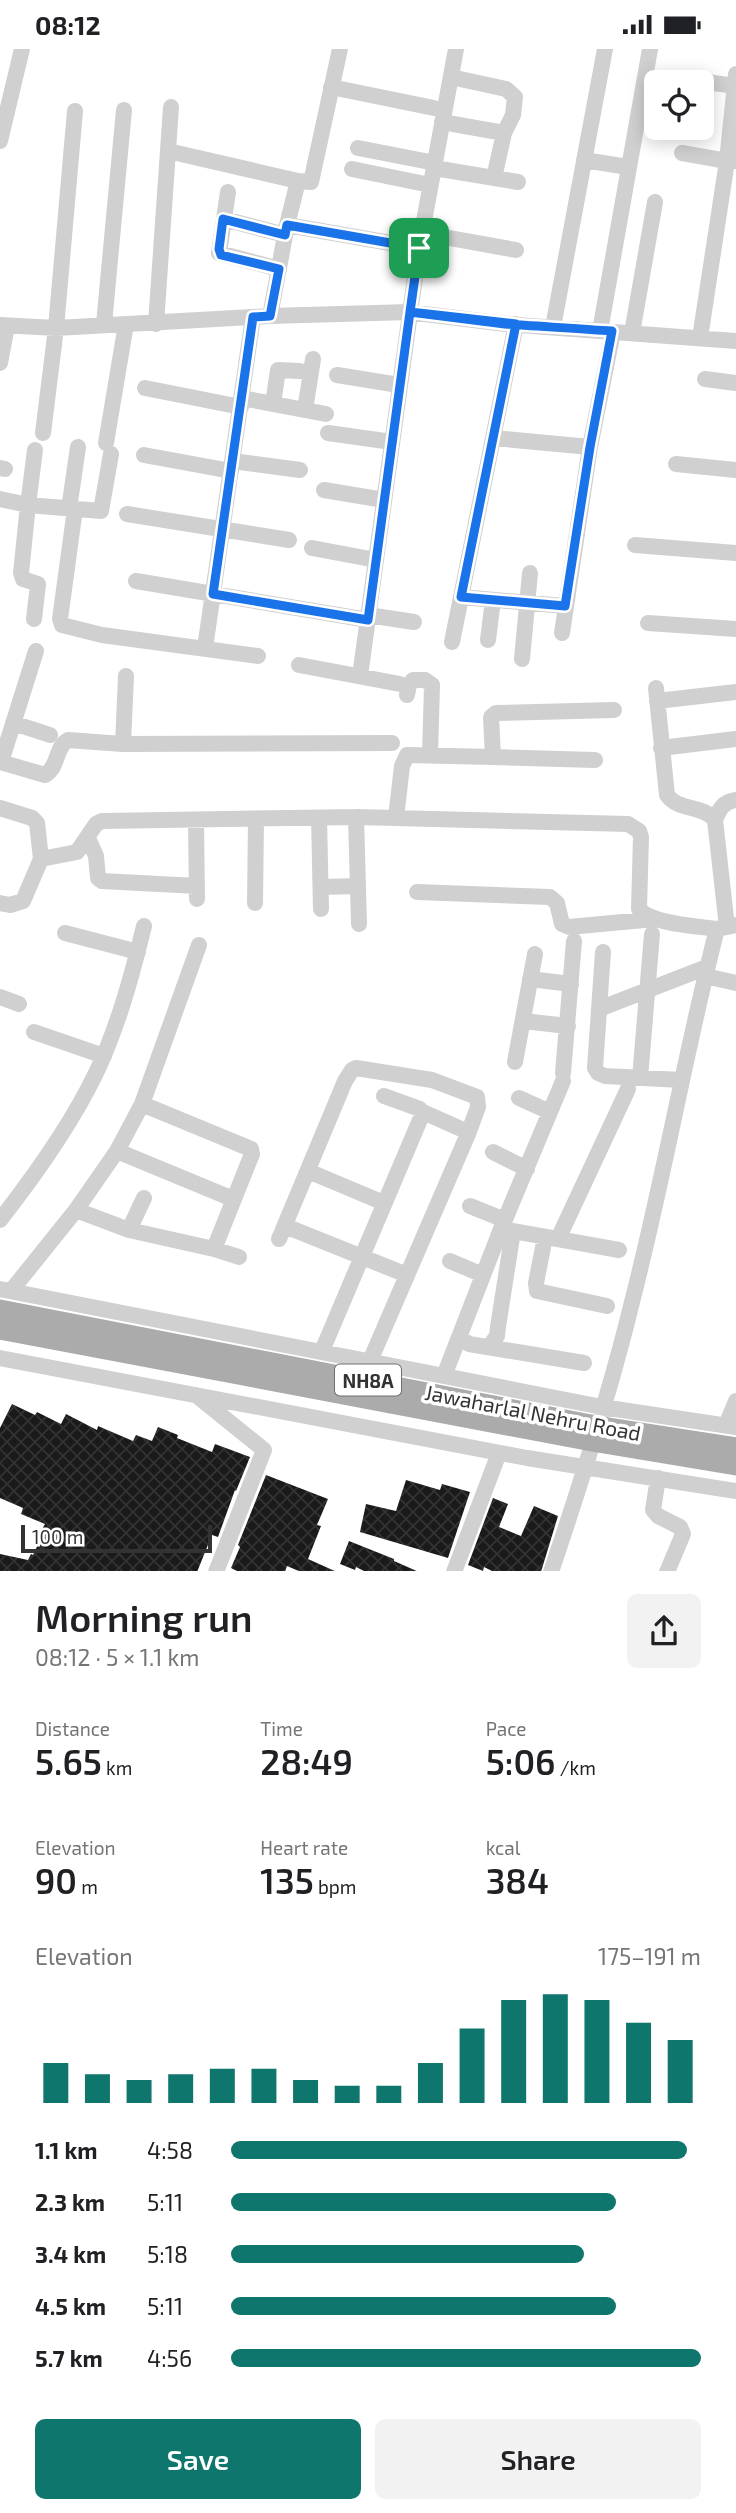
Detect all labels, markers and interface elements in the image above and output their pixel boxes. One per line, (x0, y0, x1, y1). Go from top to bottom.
text: 08:12 (35, 9, 101, 40)
map controls (644, 70, 714, 140)
button: locate (644, 70, 714, 140)
pin (389, 218, 449, 278)
icon: arrive (400, 229, 438, 267)
road number: NH8A (335, 1365, 401, 1395)
street label: Jawaharlal Nehru Road (423, 1379, 643, 1445)
scale bar (21, 1523, 212, 1554)
text: 100 m (32, 1525, 83, 1548)
text: Morning run (35, 1594, 253, 1640)
button: share (627, 1594, 701, 1668)
text: 08:12 · 5 × 1.1 km (35, 1643, 199, 1671)
text: Distance (35, 1717, 110, 1740)
text: Time (260, 1717, 303, 1740)
text: Pace (486, 1717, 527, 1740)
text: 5.65 (35, 1740, 102, 1782)
text: 28:49 (260, 1740, 353, 1782)
text: 5:06 (486, 1740, 555, 1782)
text: km (102, 1756, 132, 1779)
text: /km (555, 1756, 596, 1779)
text: Elevation (35, 1836, 116, 1859)
text: Heart rate (260, 1836, 348, 1859)
text: kcal (486, 1836, 520, 1859)
text: 90 (35, 1859, 77, 1901)
text: 135 (260, 1859, 314, 1901)
text: 384 (486, 1859, 549, 1901)
text: m (77, 1875, 98, 1898)
text: bpm (314, 1875, 356, 1898)
text: Elevation (35, 1942, 133, 1970)
text: 175–191 m (598, 1942, 701, 1970)
text: 1.1 km (35, 2136, 98, 2164)
text: 4:58 (147, 2136, 193, 2164)
text: 2.3 km (35, 2188, 105, 2216)
text: 5:11 (147, 2188, 183, 2216)
text: 3.4 km (35, 2240, 106, 2268)
text: 5:18 (147, 2240, 188, 2268)
text: 4.5 km (35, 2292, 106, 2320)
text: 5:11 (147, 2292, 183, 2320)
text: 5.7 km (35, 2344, 103, 2372)
text: 4:56 (147, 2344, 192, 2372)
button: Save (35, 2419, 361, 2499)
button: Share (375, 2419, 701, 2499)

